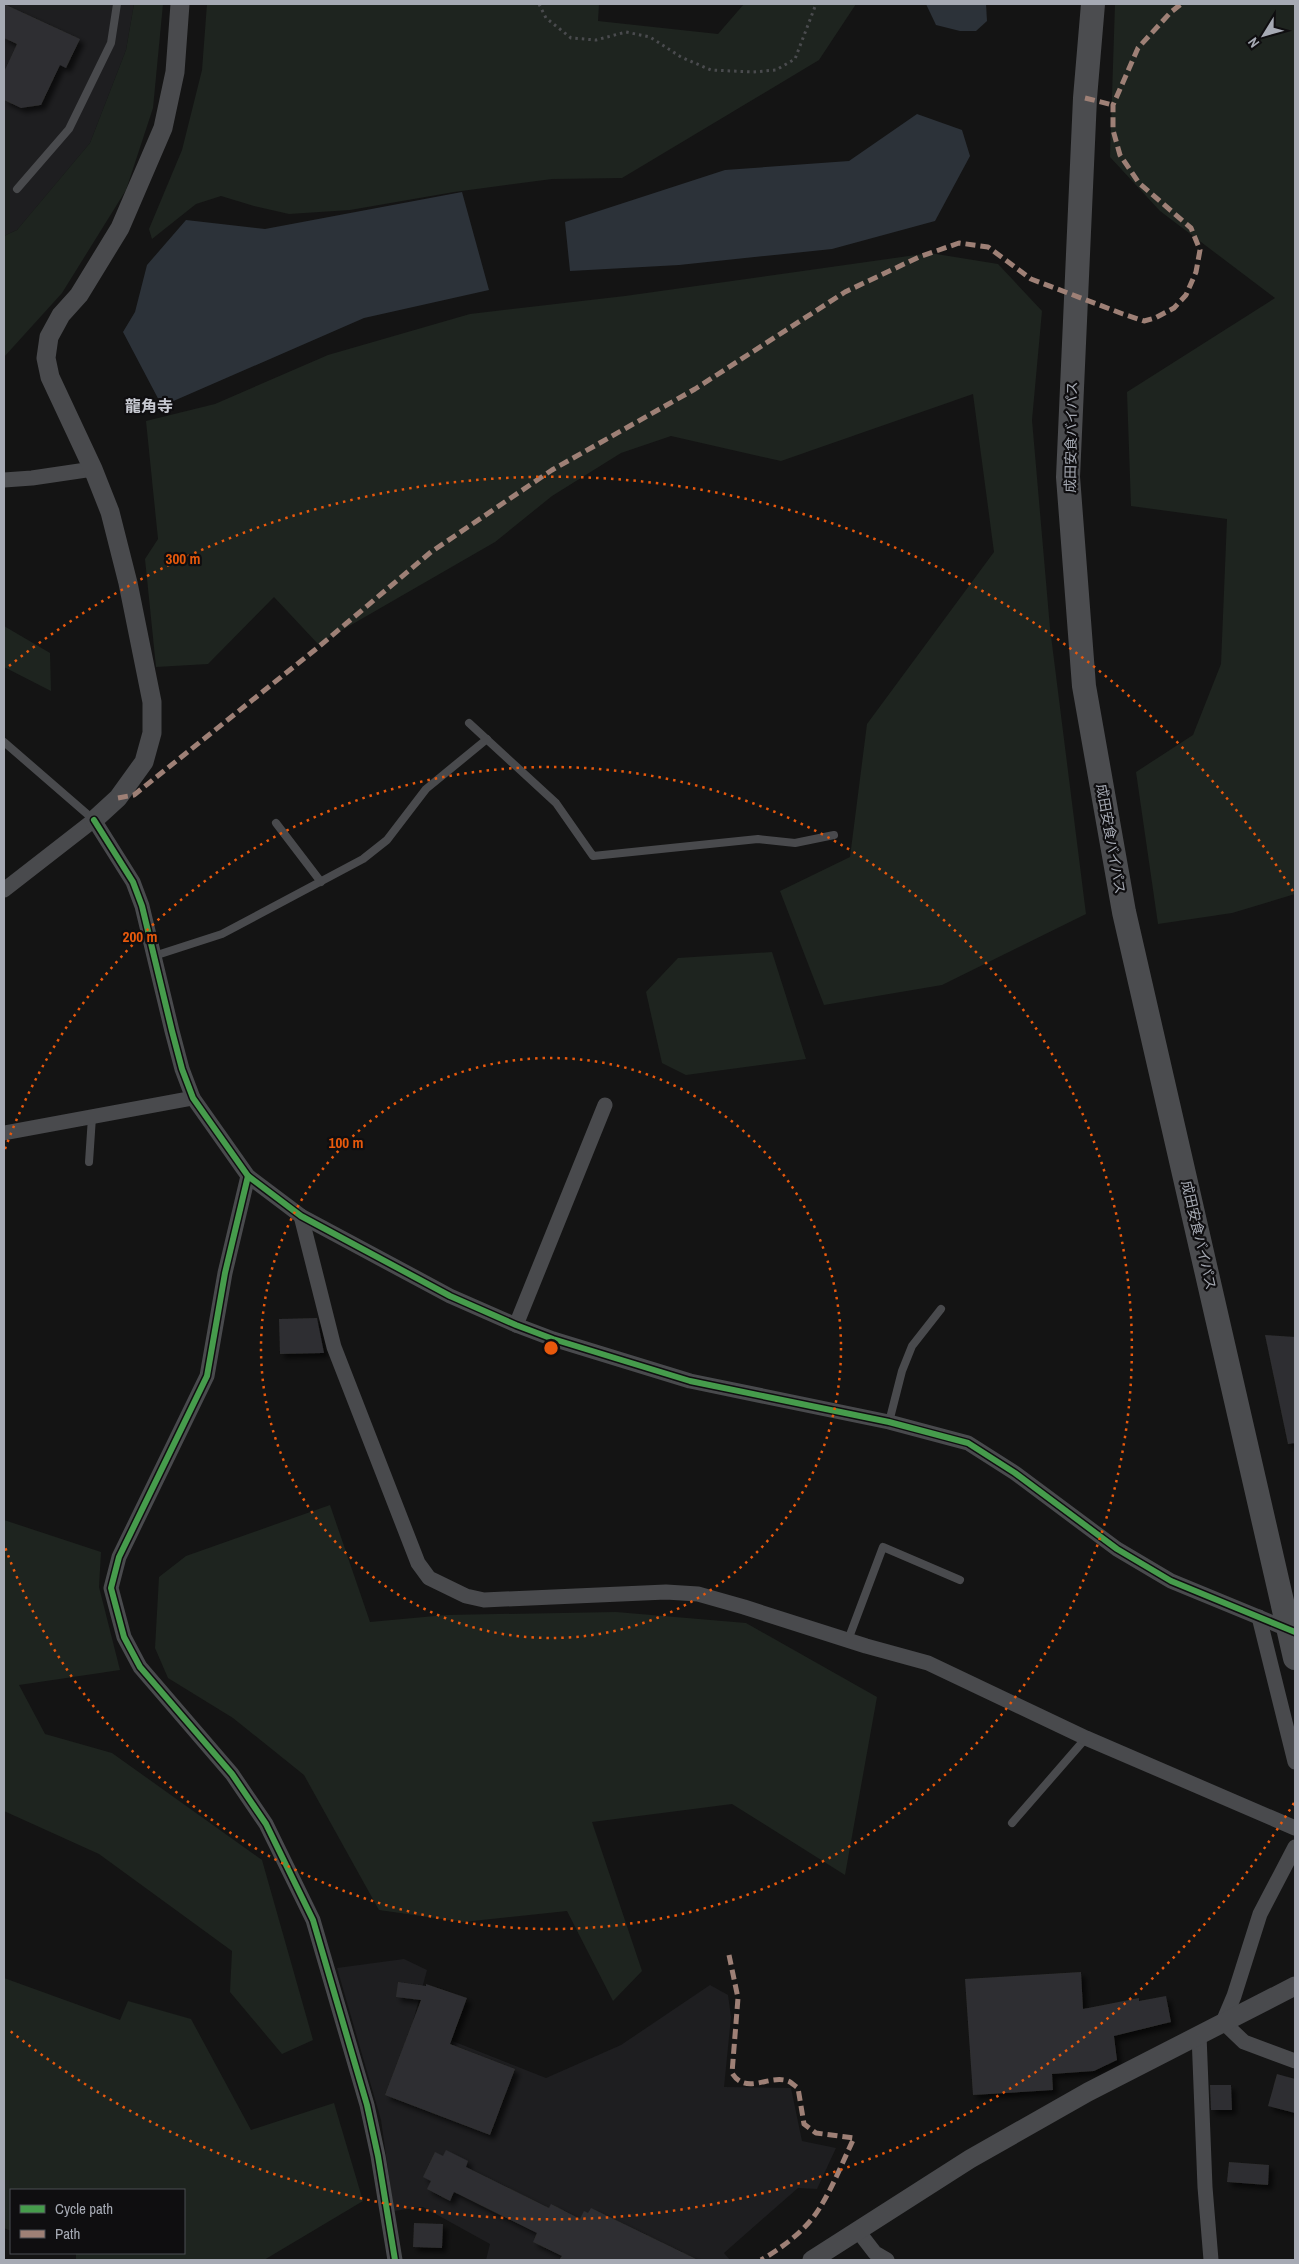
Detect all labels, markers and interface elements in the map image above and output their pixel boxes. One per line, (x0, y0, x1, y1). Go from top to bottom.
north arrow (1239, 10, 1289, 60)
text: N (1244, 34, 1263, 52)
street label: 成田安食バイパス (1061, 381, 1081, 493)
district label: 龍角寺 (125, 395, 173, 417)
text: 300 m (166, 548, 200, 569)
street label: 成田安食バイパス (1092, 782, 1130, 896)
text: 200 m (123, 926, 157, 947)
text: 100 m (329, 1132, 363, 1153)
street label: 成田安食バイパス (1178, 1179, 1220, 1291)
centre of rings (542, 1339, 560, 1357)
legend (10, 2189, 185, 2254)
text: Cycle path (55, 2198, 113, 2219)
text: Path (55, 2223, 80, 2244)

